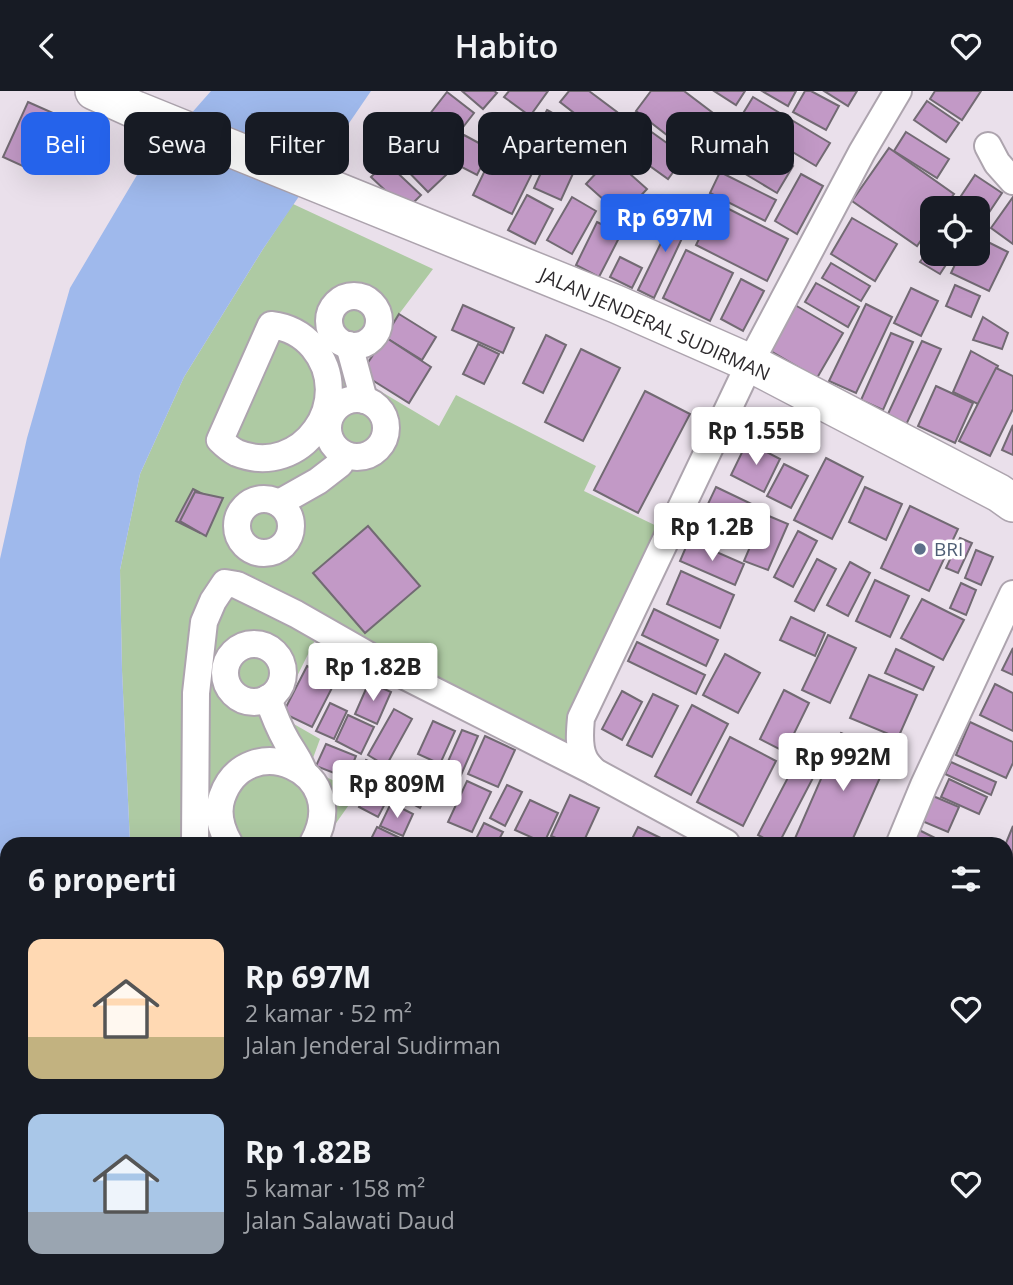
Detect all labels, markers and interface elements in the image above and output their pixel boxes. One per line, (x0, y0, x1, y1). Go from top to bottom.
text: Habito (455, 24, 558, 67)
icon: back (28, 27, 66, 65)
icon: heart (947, 27, 985, 65)
chip: Beli (21, 112, 110, 175)
chip: Sewa (124, 112, 231, 175)
chip: Filter (245, 112, 349, 175)
chip: Baru (363, 112, 464, 175)
chip: Apartemen (478, 112, 652, 175)
chip: Rumah (666, 112, 794, 175)
pin: Rp 697M (600, 195, 730, 254)
map controls (920, 196, 990, 266)
button: locate (920, 196, 990, 266)
text: Rp 697M (617, 201, 713, 233)
street label: JALAN JENDERAL SUDIRMAN (534, 261, 774, 387)
pin: Rp 1.55B (684, 407, 828, 467)
text: Rp 1.55B (707, 414, 805, 446)
pin: Rp 1.2B (647, 503, 777, 563)
text: Rp 1.2B (670, 510, 754, 542)
place label: BRI (934, 536, 963, 562)
marker: BRI (912, 541, 928, 557)
pin: Rp 1.82B (301, 643, 445, 703)
text: Rp 1.82B (324, 650, 422, 682)
pin: Rp 992M (778, 733, 908, 793)
text: Rp 992M (795, 740, 891, 772)
pin: Rp 809M (332, 761, 462, 820)
text: Rp 809M (349, 767, 445, 799)
text: 6 properti (28, 859, 177, 900)
icon: filters (947, 860, 985, 898)
text: Rp 697M (245, 956, 371, 997)
icon: home (84, 967, 168, 1051)
icon: heart (947, 990, 985, 1028)
text: 2 kamar · 52 m² (245, 997, 412, 1029)
text: Jalan Jenderal Sudirman (245, 1029, 501, 1061)
text: Rp 1.82B (245, 1131, 372, 1172)
icon: home (84, 1142, 168, 1226)
icon: heart (947, 1165, 985, 1203)
text: 5 kamar · 158 m² (245, 1172, 425, 1204)
text: Jalan Salawati Daud (245, 1204, 455, 1236)

